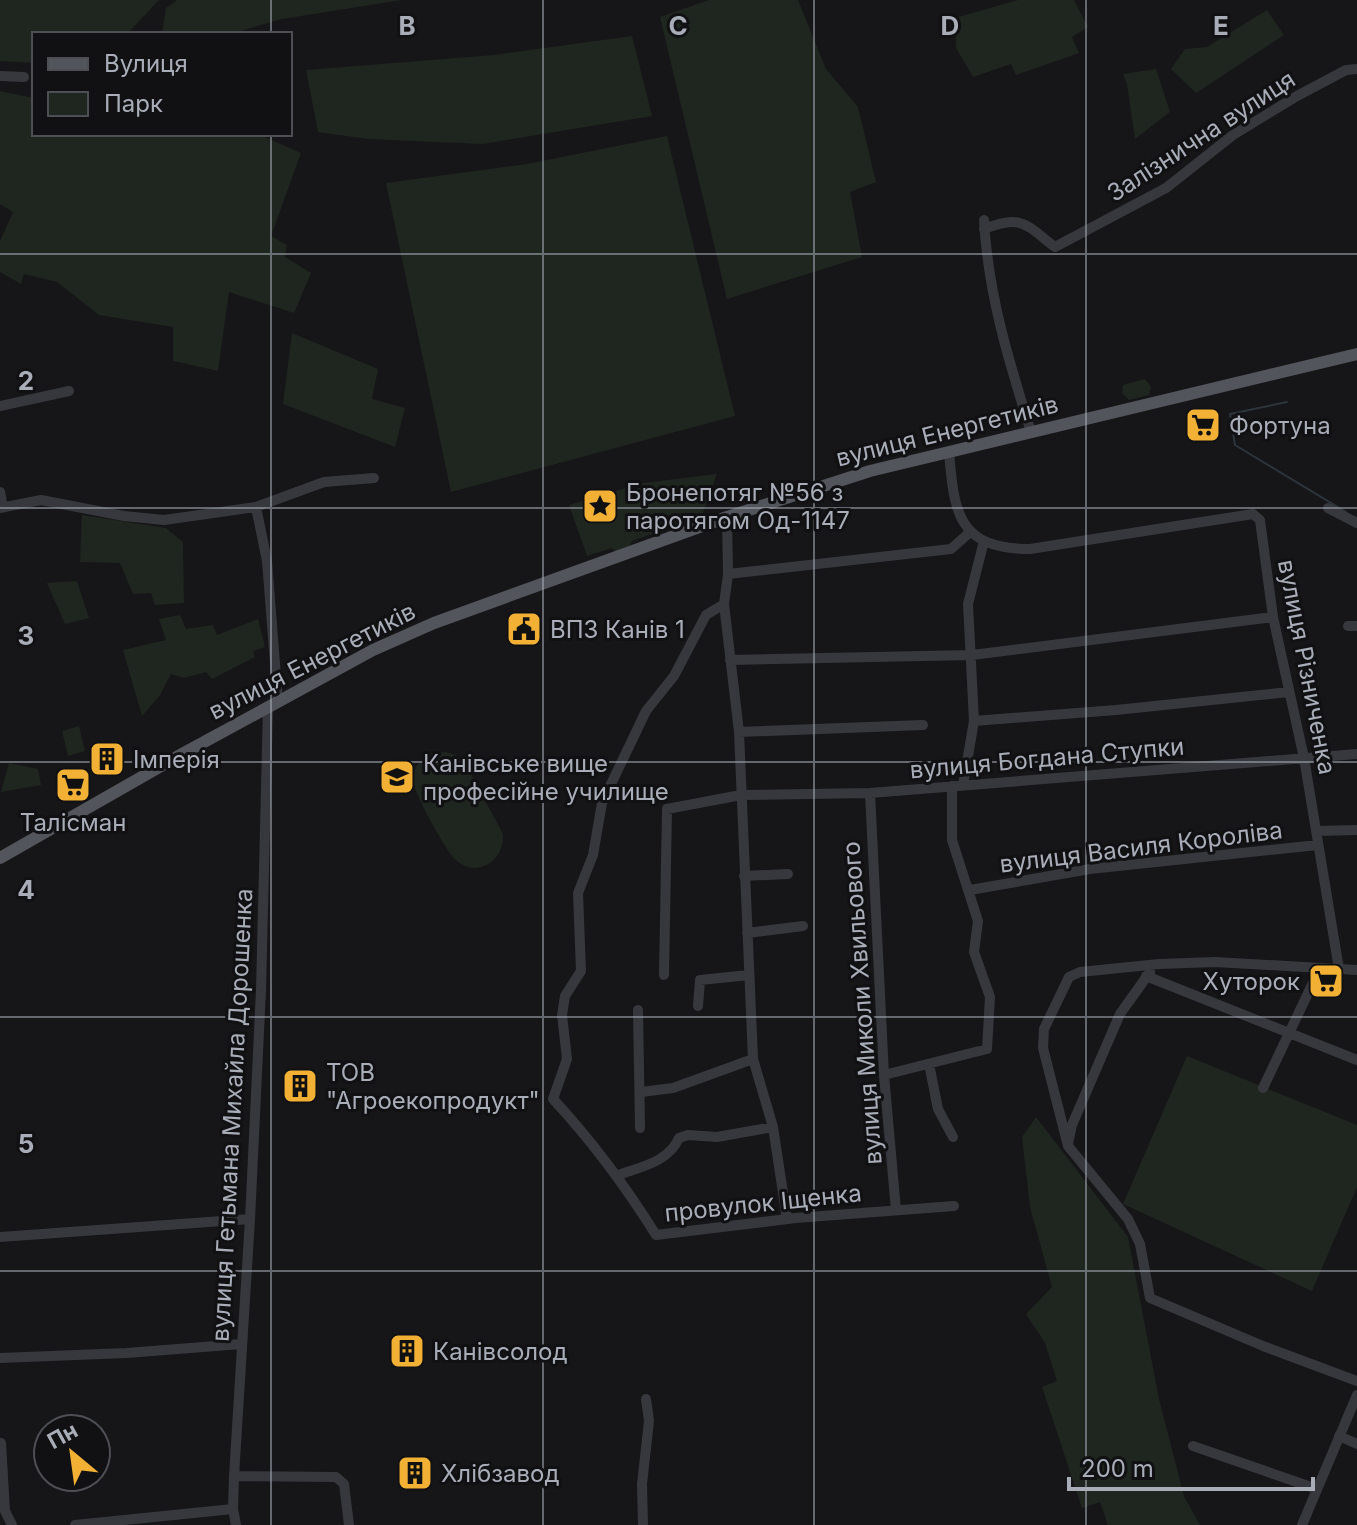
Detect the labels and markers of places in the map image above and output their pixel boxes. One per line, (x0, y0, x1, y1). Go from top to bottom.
supermarket icon: Фортуна (1184, 406, 1222, 444)
place label: Фортуна (1229, 411, 1331, 440)
place label: Бронепотяг №56 з паротягом Од-1147 (626, 478, 850, 535)
place icon: Бронепотяг №56 з паротягом Од-1147 (581, 487, 619, 525)
public building icon: ВПЗ Канів 1 (505, 610, 543, 648)
place label: ВПЗ Канів 1 (550, 615, 685, 644)
building icon: Імперія (88, 740, 126, 778)
place label: Імперія (133, 745, 220, 774)
place label: Канівське вище професійне училище (423, 749, 669, 806)
school or university icon: Канівське вище професійне училище (378, 758, 416, 796)
supermarket icon: Талісман (54, 766, 92, 804)
place label: Талісман (20, 808, 126, 837)
supermarket icon: Хуторок (1307, 962, 1345, 1000)
place label: Хуторок (1203, 967, 1300, 996)
place label: ТОВ "Агроекопродукт" (326, 1058, 540, 1115)
building icon: ТОВ "Агроекопродукт" (281, 1067, 319, 1105)
building icon: Канівсолод (388, 1332, 426, 1370)
place label: Канівсолод (433, 1337, 568, 1366)
building icon: Хлібзавод (396, 1454, 434, 1492)
place label: Хлібзавод (441, 1459, 560, 1488)

